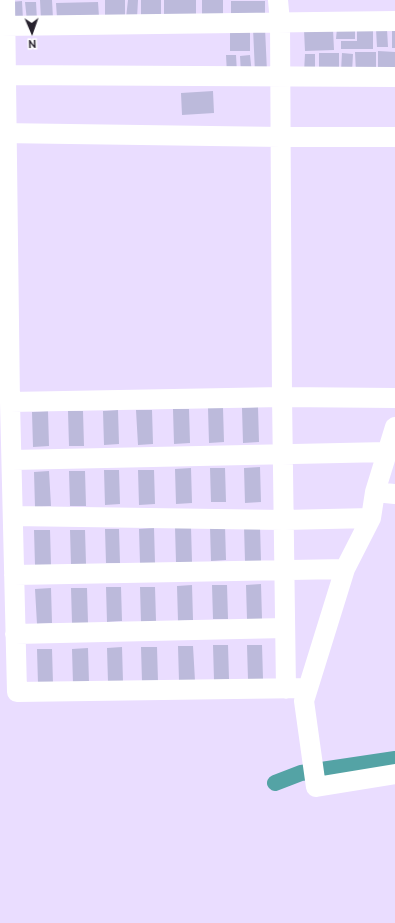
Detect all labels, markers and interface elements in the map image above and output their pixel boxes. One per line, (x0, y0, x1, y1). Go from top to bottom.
north arrow (12, 12, 52, 52)
text: N (28, 38, 37, 50)

